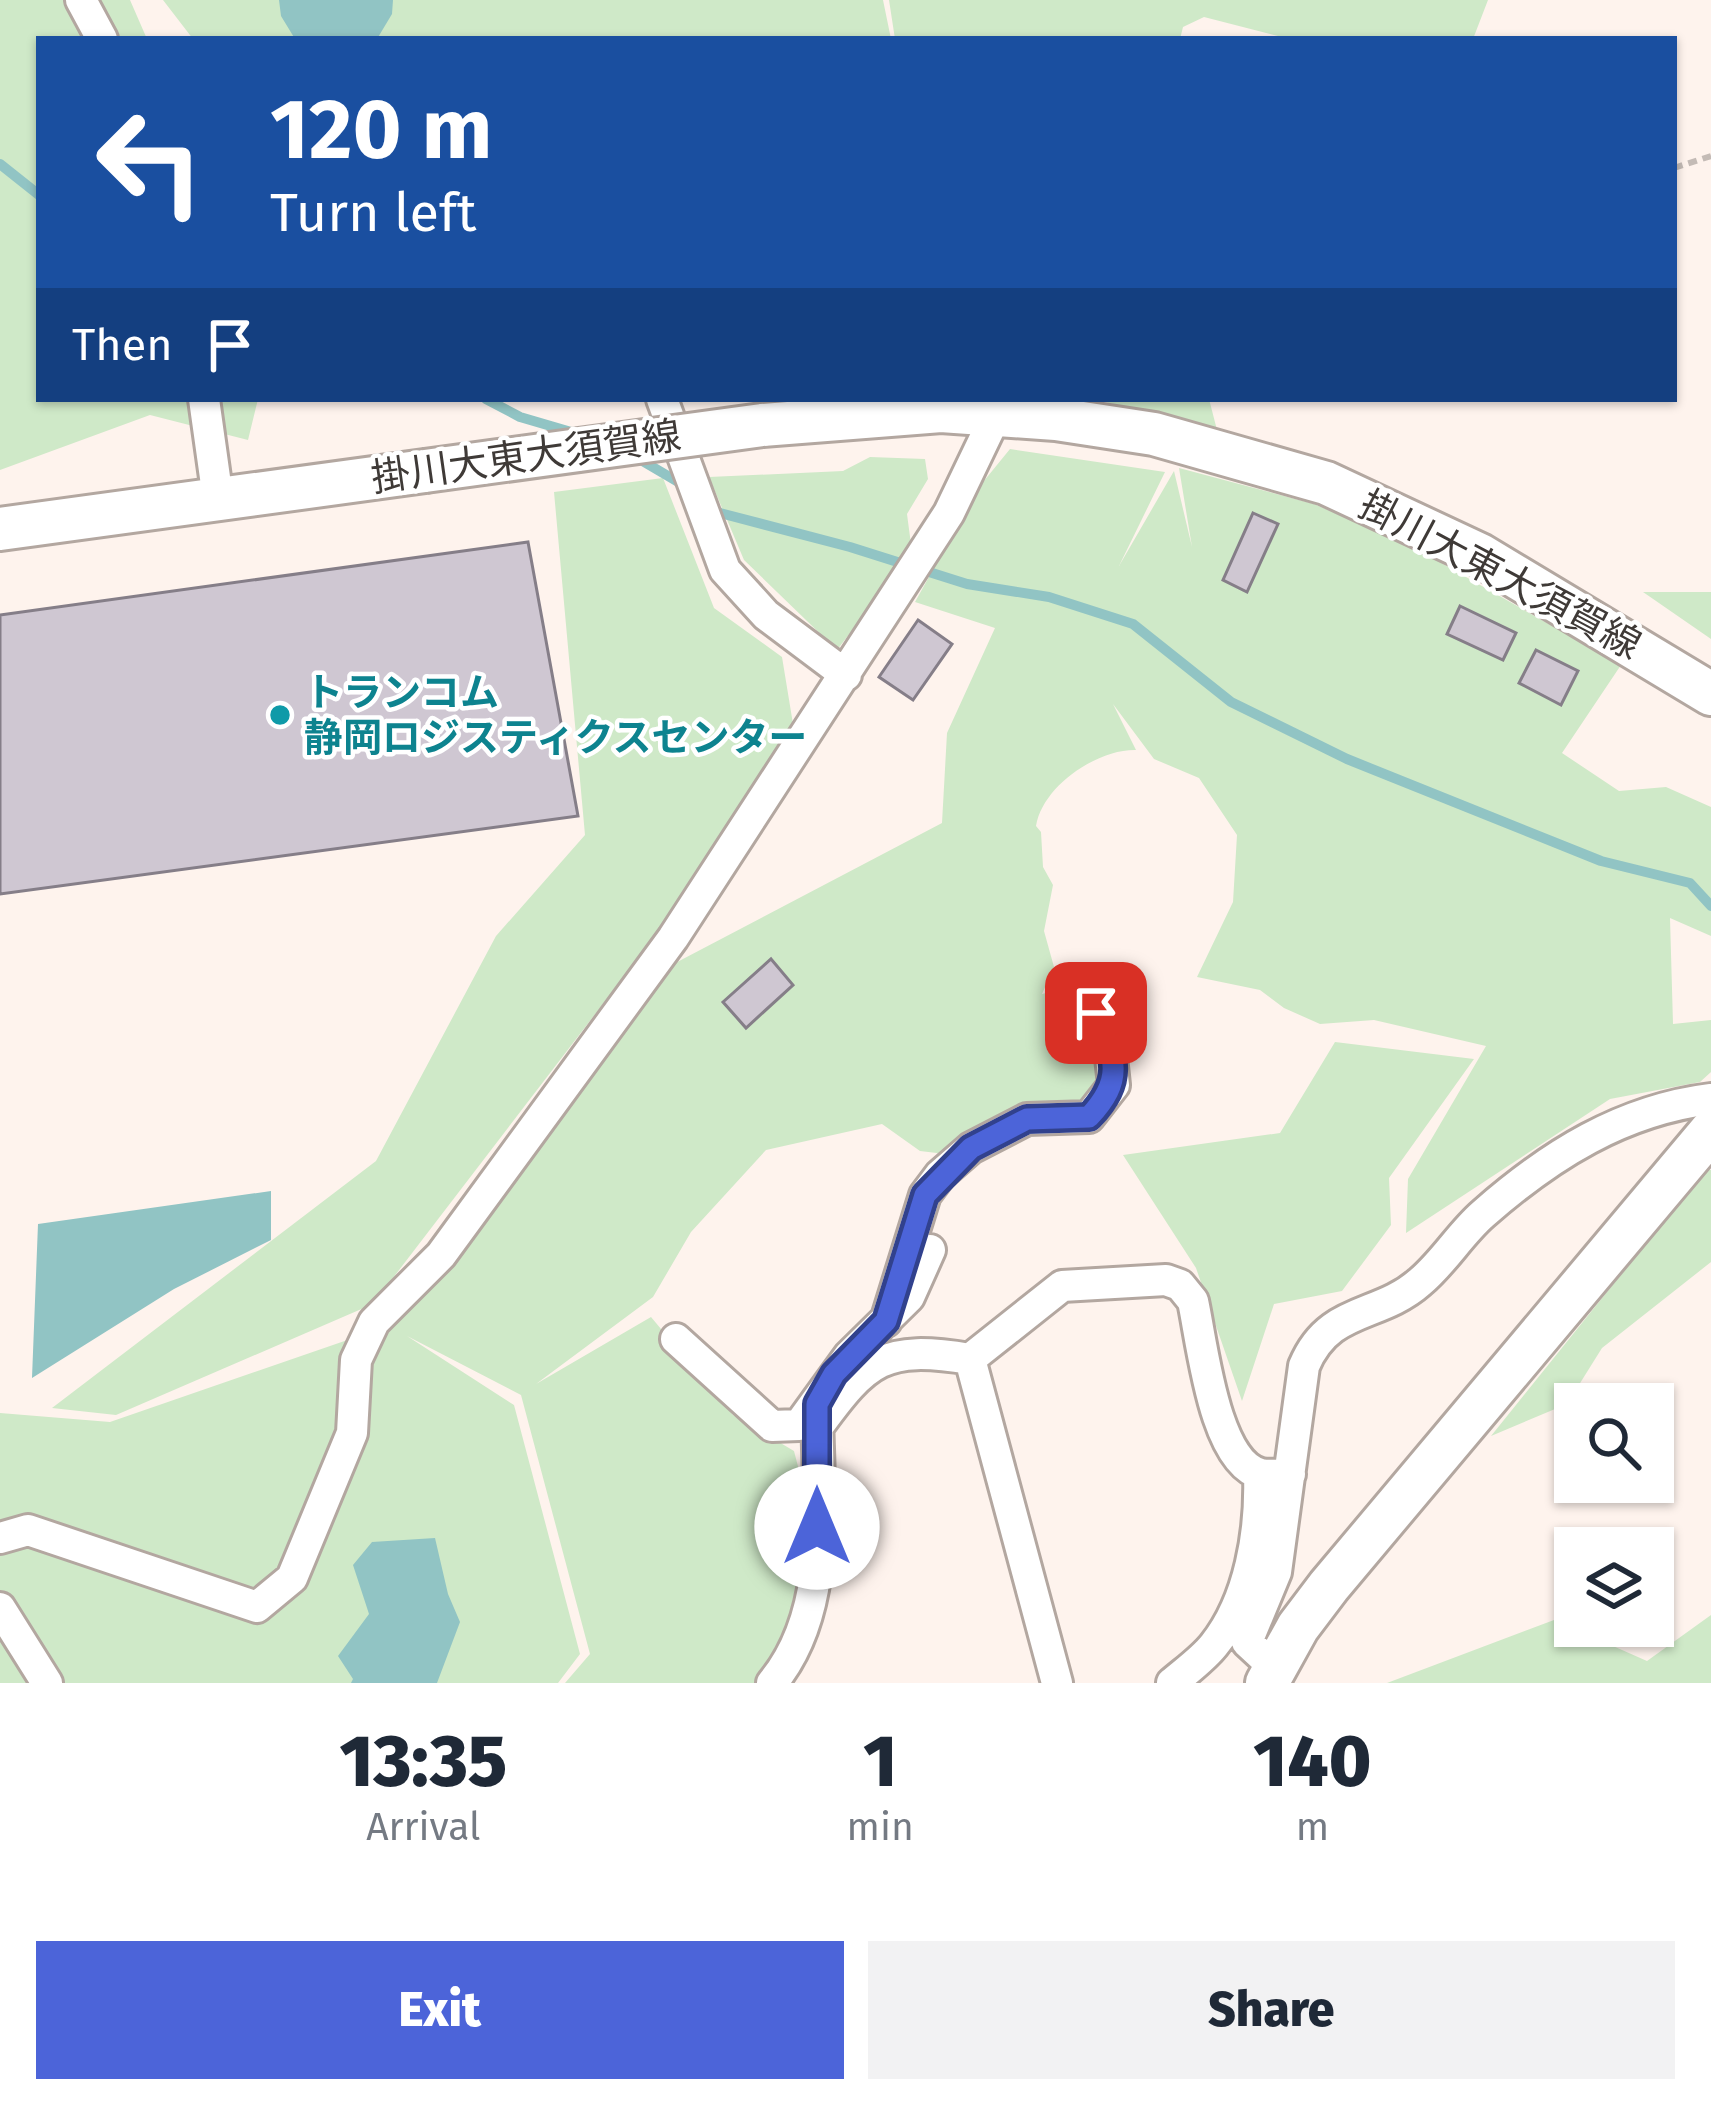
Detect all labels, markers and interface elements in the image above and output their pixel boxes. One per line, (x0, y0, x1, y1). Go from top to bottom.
text: 120 m (270, 79, 492, 180)
icon: left (72, 84, 228, 240)
text: Turn left (270, 181, 477, 245)
icon: arrive (197, 312, 263, 378)
text: Then (72, 318, 173, 372)
street label: 掛川大東大須賀線 (368, 413, 684, 501)
street label: 掛川大東大須賀線 (1351, 481, 1649, 669)
place label: トランコム 静岡ロジスティクスセンター (304, 670, 808, 761)
marker: トランコム 静岡ロジスティクスセンター (267, 702, 293, 728)
pin (1045, 962, 1147, 1064)
icon: arrive (1063, 980, 1129, 1046)
map controls (1554, 1383, 1674, 1647)
button: search (1554, 1383, 1674, 1503)
position arrow (754, 1464, 880, 1590)
button: layers (1554, 1527, 1674, 1647)
text: 13:35 (339, 1719, 507, 1805)
text: 1 (863, 1719, 897, 1805)
text: 140 (1253, 1719, 1372, 1805)
text: Arrival (366, 1804, 480, 1850)
text: min (847, 1804, 914, 1850)
text: m (1296, 1804, 1329, 1850)
button: Exit (36, 1941, 844, 2079)
button: Share (868, 1941, 1675, 2079)

